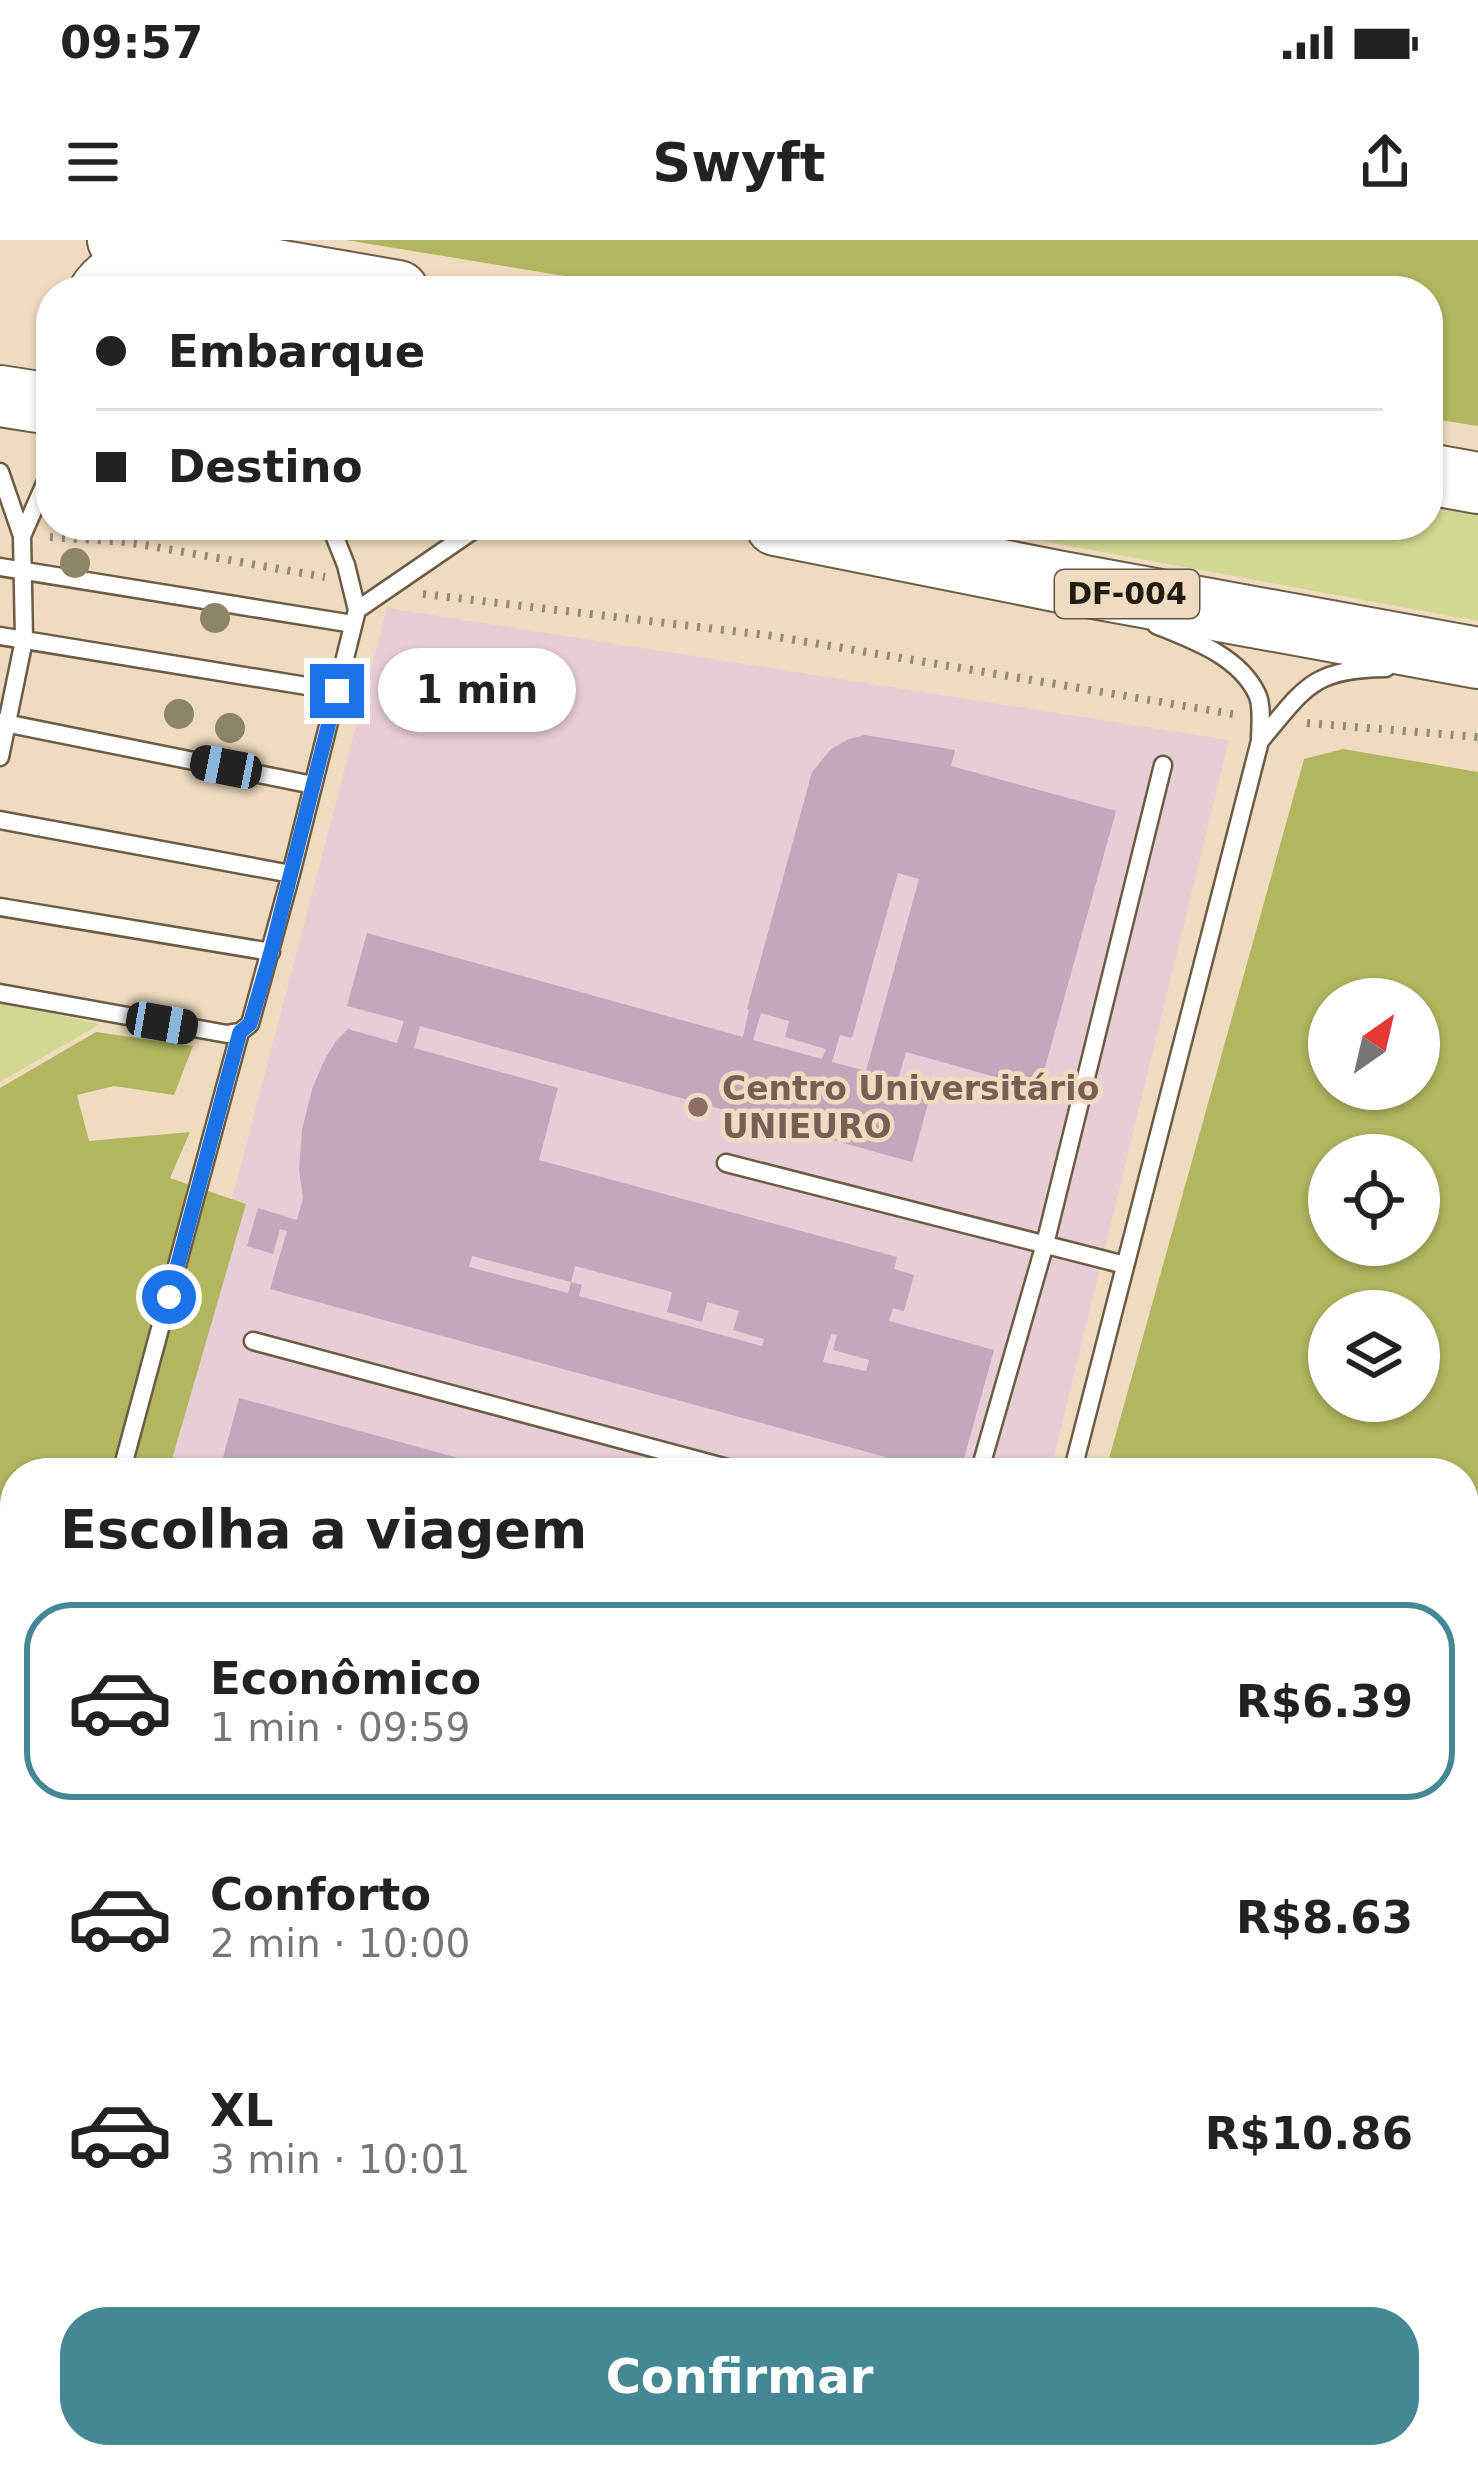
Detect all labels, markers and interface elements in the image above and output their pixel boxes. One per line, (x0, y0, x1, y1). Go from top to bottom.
text: 09:57 (60, 16, 203, 69)
icon: menu (60, 129, 126, 195)
icon: share (1352, 129, 1418, 195)
text: Swyft (652, 131, 826, 194)
text: Embarque (168, 325, 425, 378)
text: Destino (168, 440, 363, 493)
road number: DF-004 (1055, 570, 1199, 618)
callout: 1 min (379, 649, 577, 733)
route end (310, 664, 364, 718)
text: 1 min (416, 667, 538, 712)
car (187, 742, 265, 792)
north arrow (1308, 978, 1440, 1110)
map controls (1308, 978, 1440, 1422)
car (123, 999, 201, 1047)
place label: Centro Universitário UNIEURO (722, 1069, 1099, 1146)
marker: Centro Universitário UNIEURO (685, 1094, 711, 1120)
button: locate (1308, 1134, 1440, 1266)
route start (142, 1270, 196, 1324)
button: layers (1308, 1290, 1440, 1422)
text: Escolha a viagem (60, 1498, 587, 1561)
icon: car (66, 1647, 174, 1755)
text: Econômico (210, 1652, 481, 1705)
text: R$6.39 (1236, 1675, 1413, 1728)
text: 1 min · 09:59 (210, 1705, 470, 1750)
icon: car (66, 1863, 174, 1971)
text: Conforto (210, 1868, 431, 1921)
text: R$8.63 (1236, 1891, 1413, 1944)
text: 2 min · 10:00 (210, 1921, 470, 1966)
icon: car (66, 2079, 174, 2187)
text: XL (210, 2084, 273, 2137)
text: R$10.86 (1205, 2107, 1413, 2160)
text: 3 min · 10:01 (210, 2137, 470, 2182)
button: Confirmar (60, 2307, 1419, 2445)

